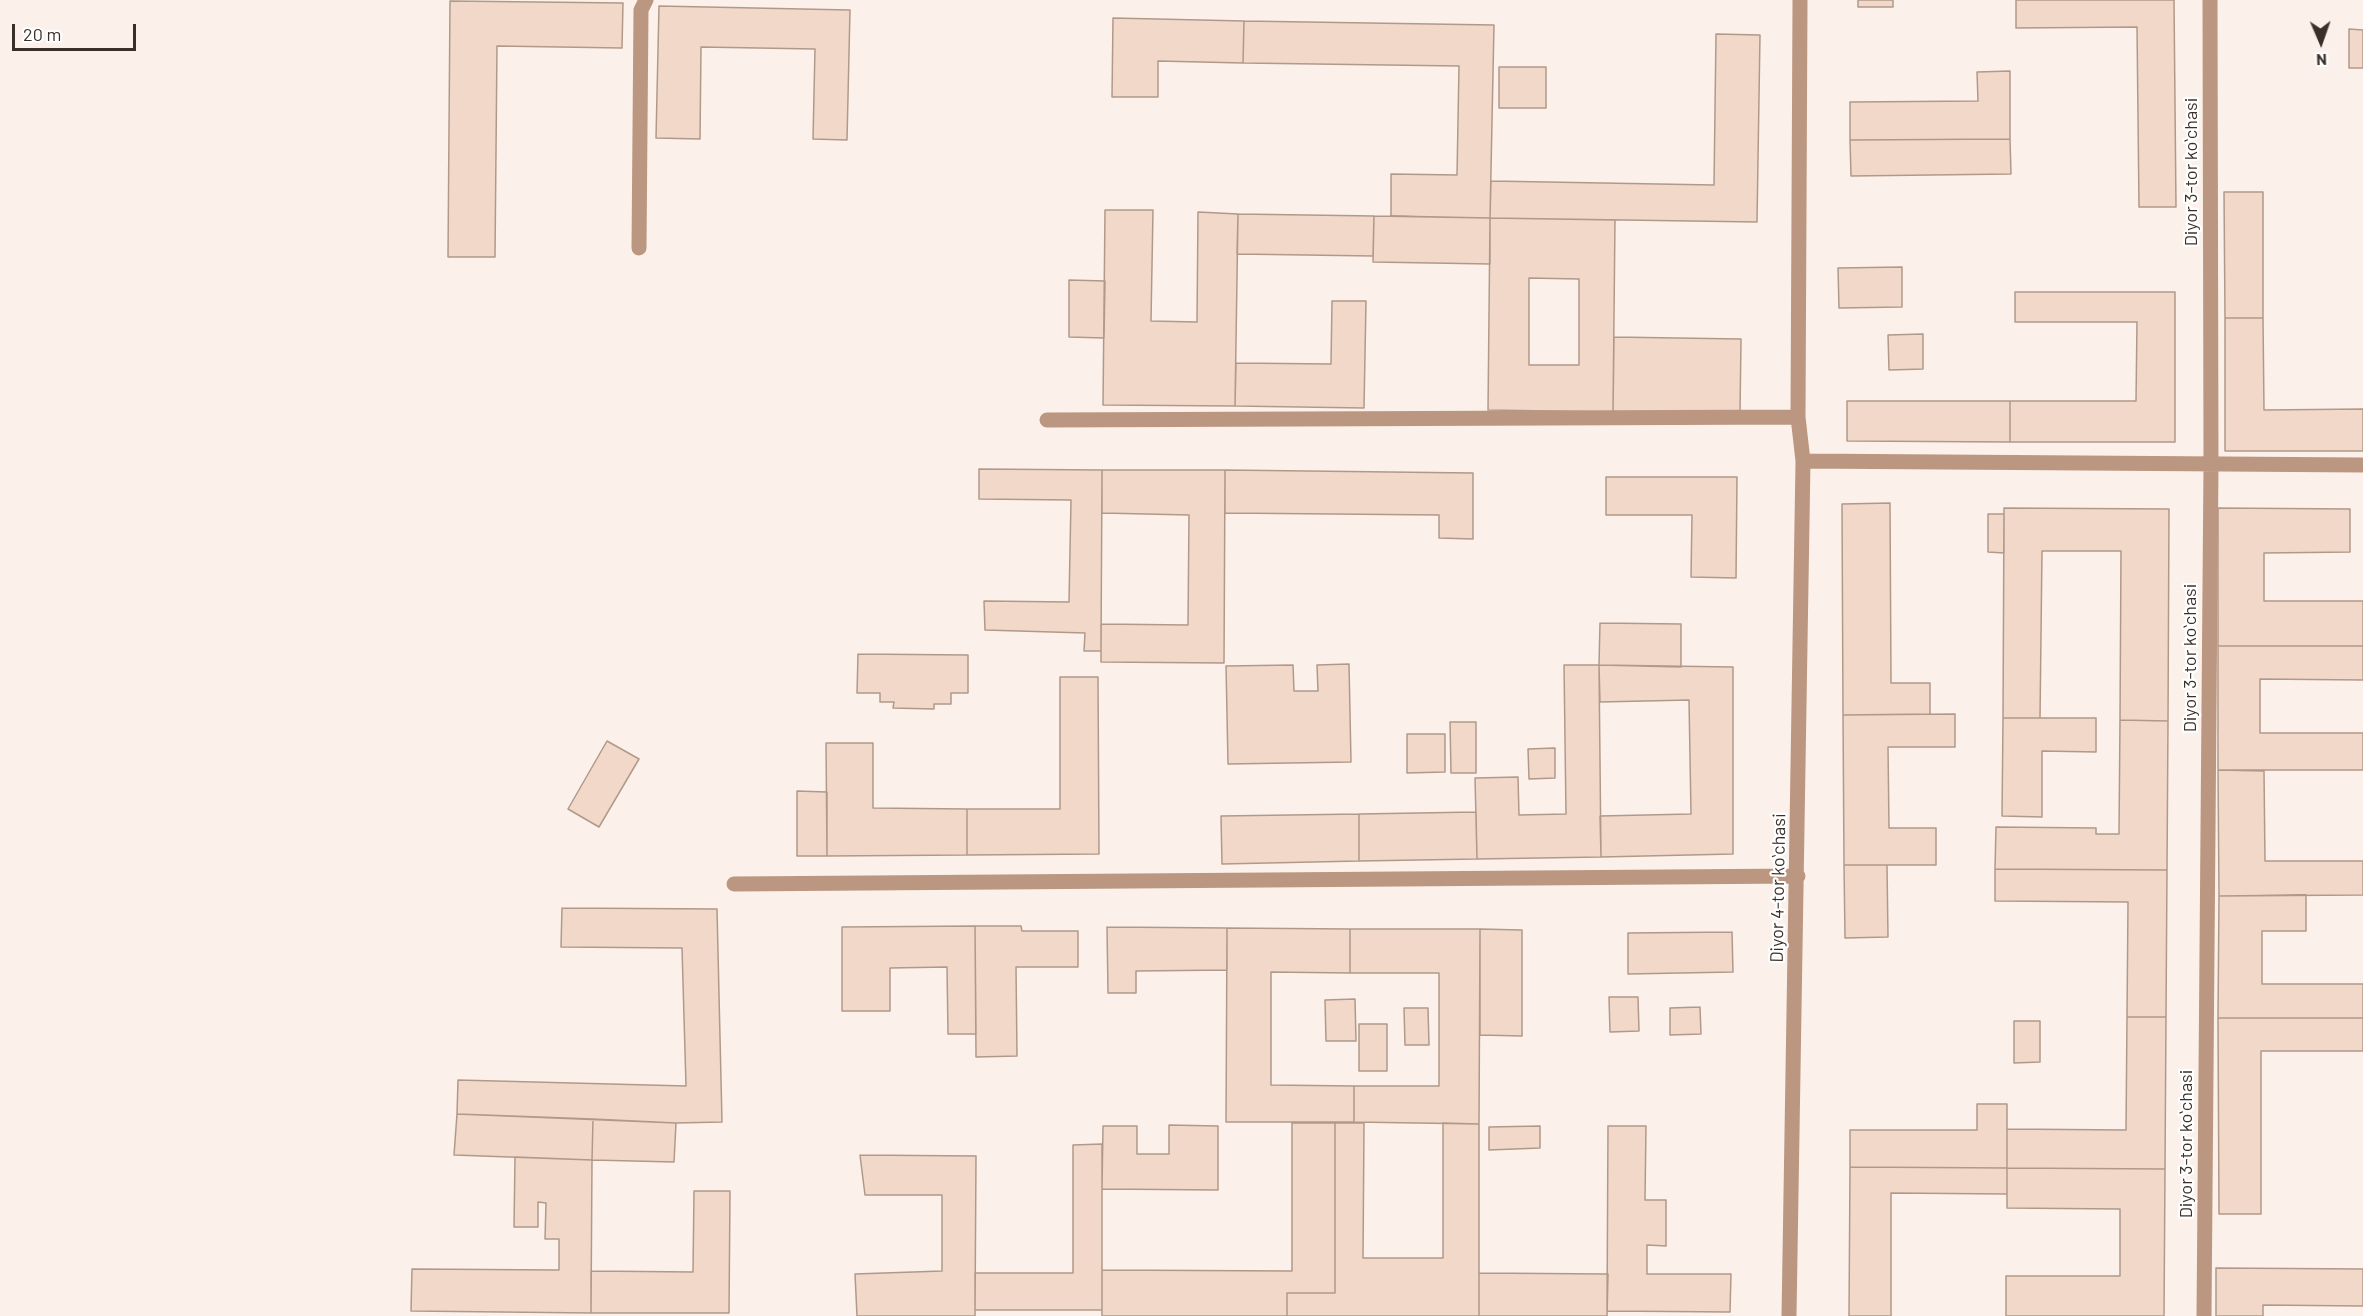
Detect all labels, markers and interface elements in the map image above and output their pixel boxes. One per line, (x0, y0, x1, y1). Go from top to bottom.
scale bar (15, 12, 140, 50)
north arrow (2291, 12, 2351, 72)
text: 20 m (23, 23, 61, 45)
text: N (2316, 51, 2327, 70)
street label: Diyor 3-tor koʻchasi (2180, 98, 2202, 246)
street label: Diyor 3-tor koʻchasi (2179, 584, 2201, 732)
street label: Diyor 4-tor koʻchasi (1766, 813, 1790, 963)
street label: Diyor 3-tor koʻchasi (2175, 1070, 2197, 1218)

